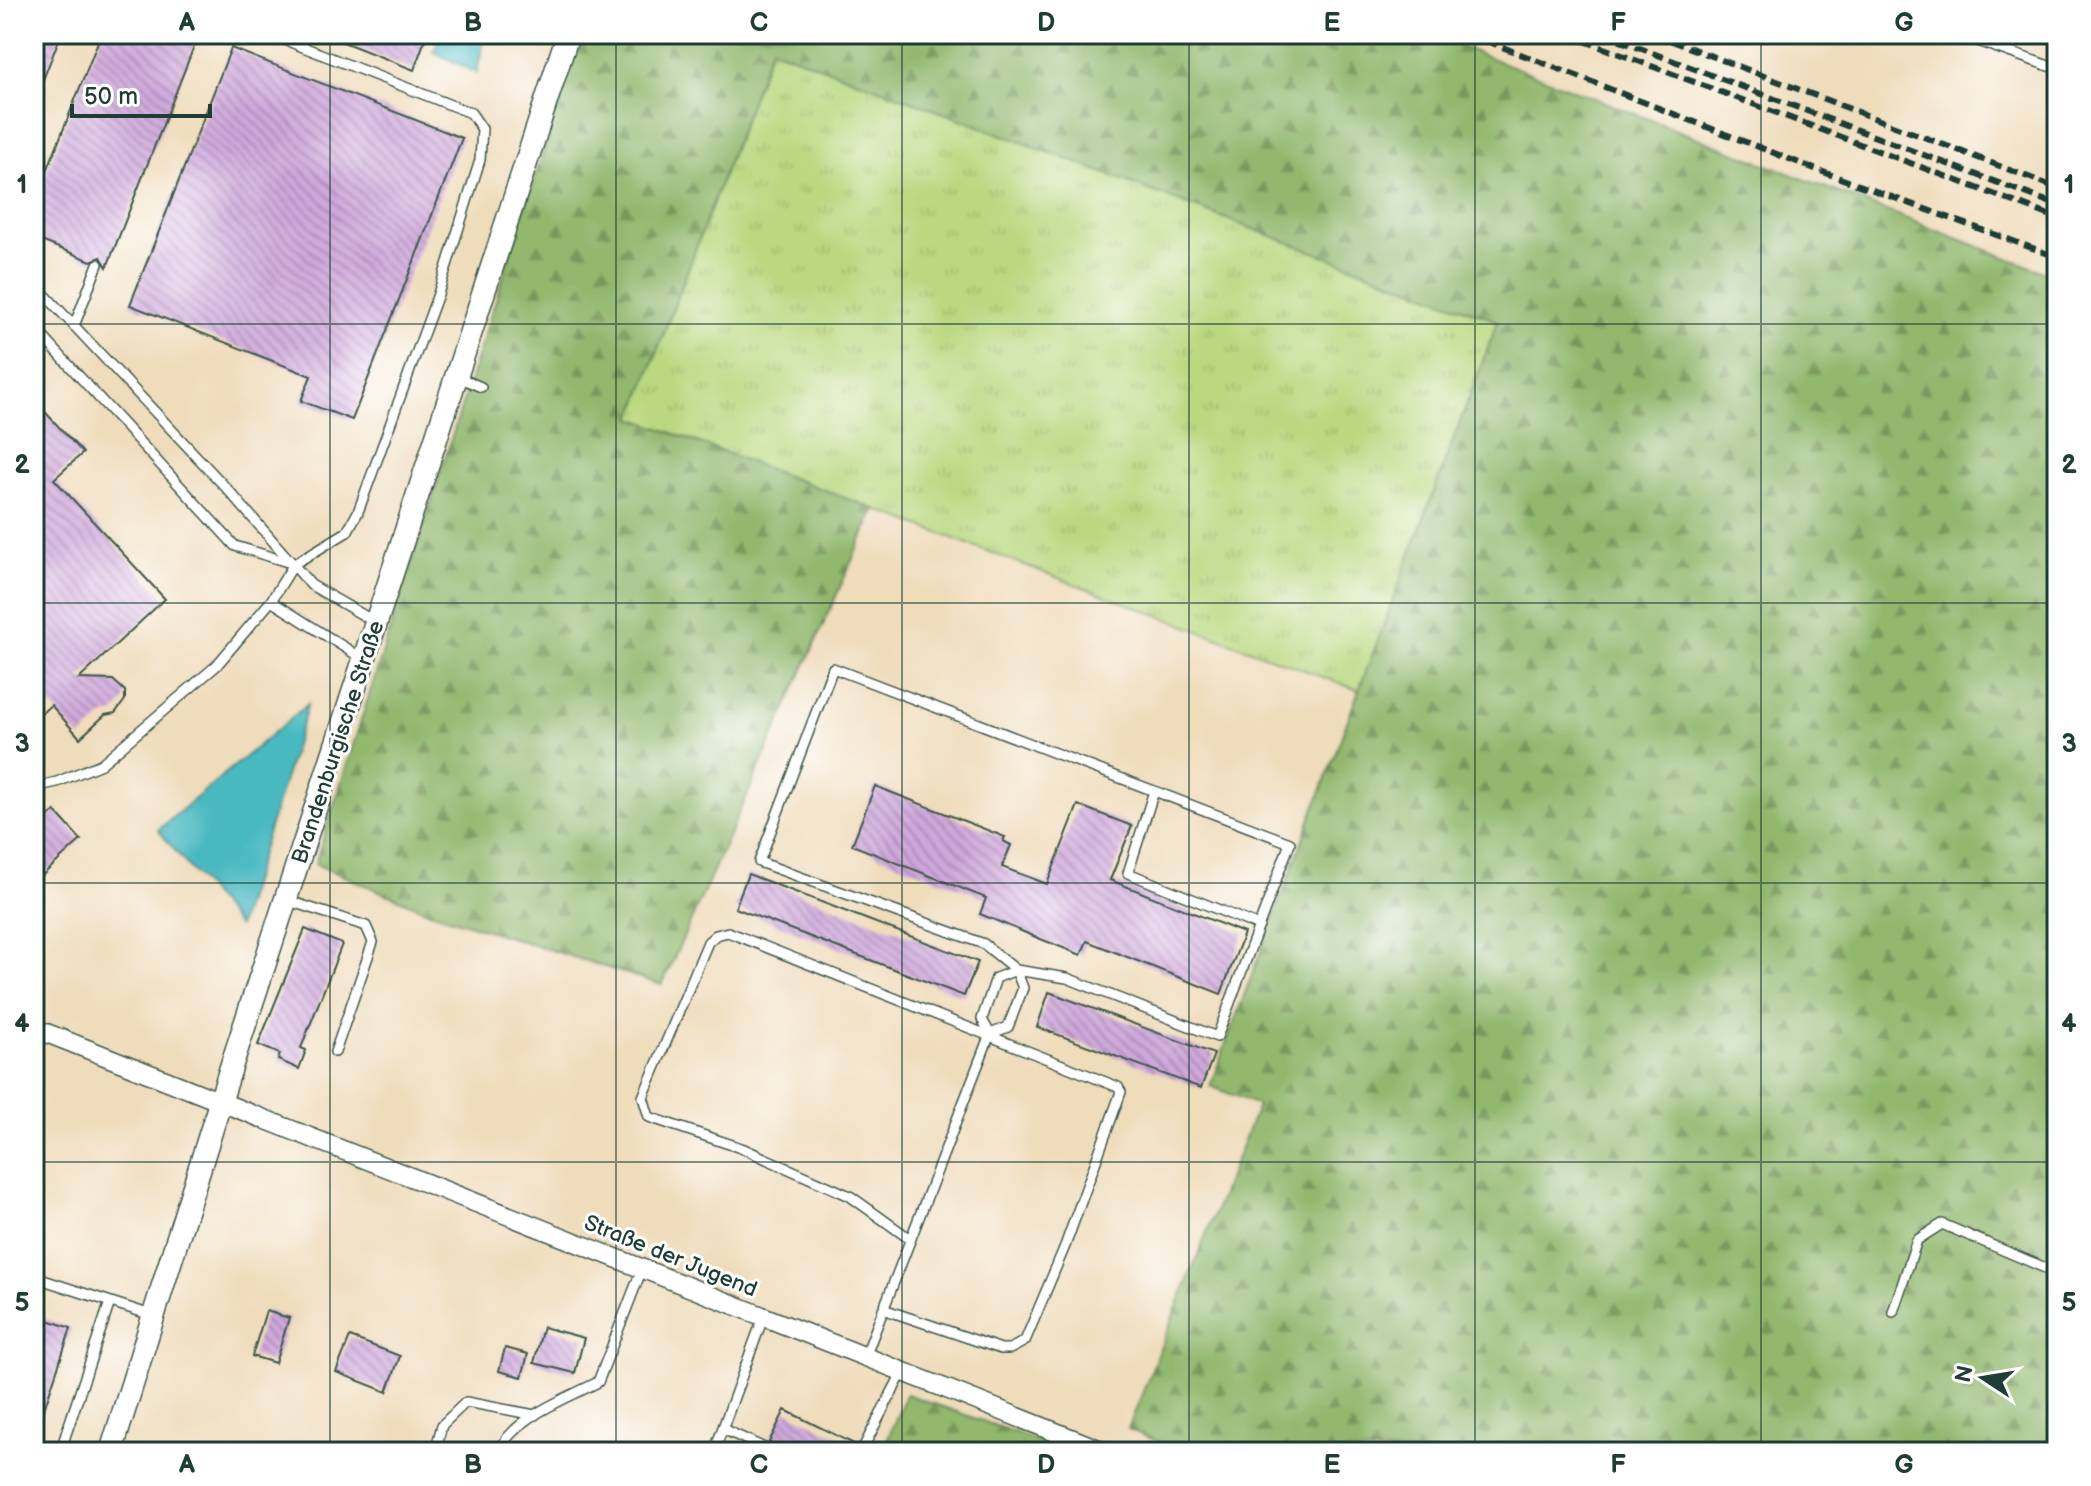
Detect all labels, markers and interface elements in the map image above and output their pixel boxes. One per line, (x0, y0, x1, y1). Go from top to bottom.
text: A (178, 8, 195, 39)
text: B (464, 8, 482, 39)
text: C (750, 8, 768, 39)
text: D (1037, 8, 1055, 39)
text: E (1324, 8, 1341, 39)
text: F (1610, 8, 1626, 39)
text: G (1894, 8, 1914, 39)
scale bar (72, 68, 210, 118)
text: 50 m (84, 82, 138, 111)
text: 1 (17, 170, 27, 201)
text: 1 (2064, 170, 2074, 201)
text: 2 (14, 450, 30, 481)
text: 2 (2061, 450, 2077, 481)
street label: Brandenburgische Straße (286, 617, 391, 867)
text: 3 (14, 729, 30, 760)
text: 3 (2061, 729, 2077, 760)
text: 4 (14, 1009, 30, 1040)
text: 4 (2061, 1009, 2077, 1040)
street label: Straße der Jugend (580, 1209, 761, 1303)
text: 5 (14, 1288, 30, 1319)
text: 5 (2061, 1288, 2077, 1319)
north arrow (1943, 1338, 2023, 1418)
text: N (1950, 1363, 1980, 1385)
text: A (178, 1450, 195, 1481)
text: B (464, 1450, 482, 1481)
text: C (750, 1450, 768, 1481)
text: D (1037, 1450, 1055, 1481)
text: E (1324, 1450, 1341, 1481)
text: F (1610, 1450, 1626, 1481)
text: G (1894, 1450, 1914, 1481)

